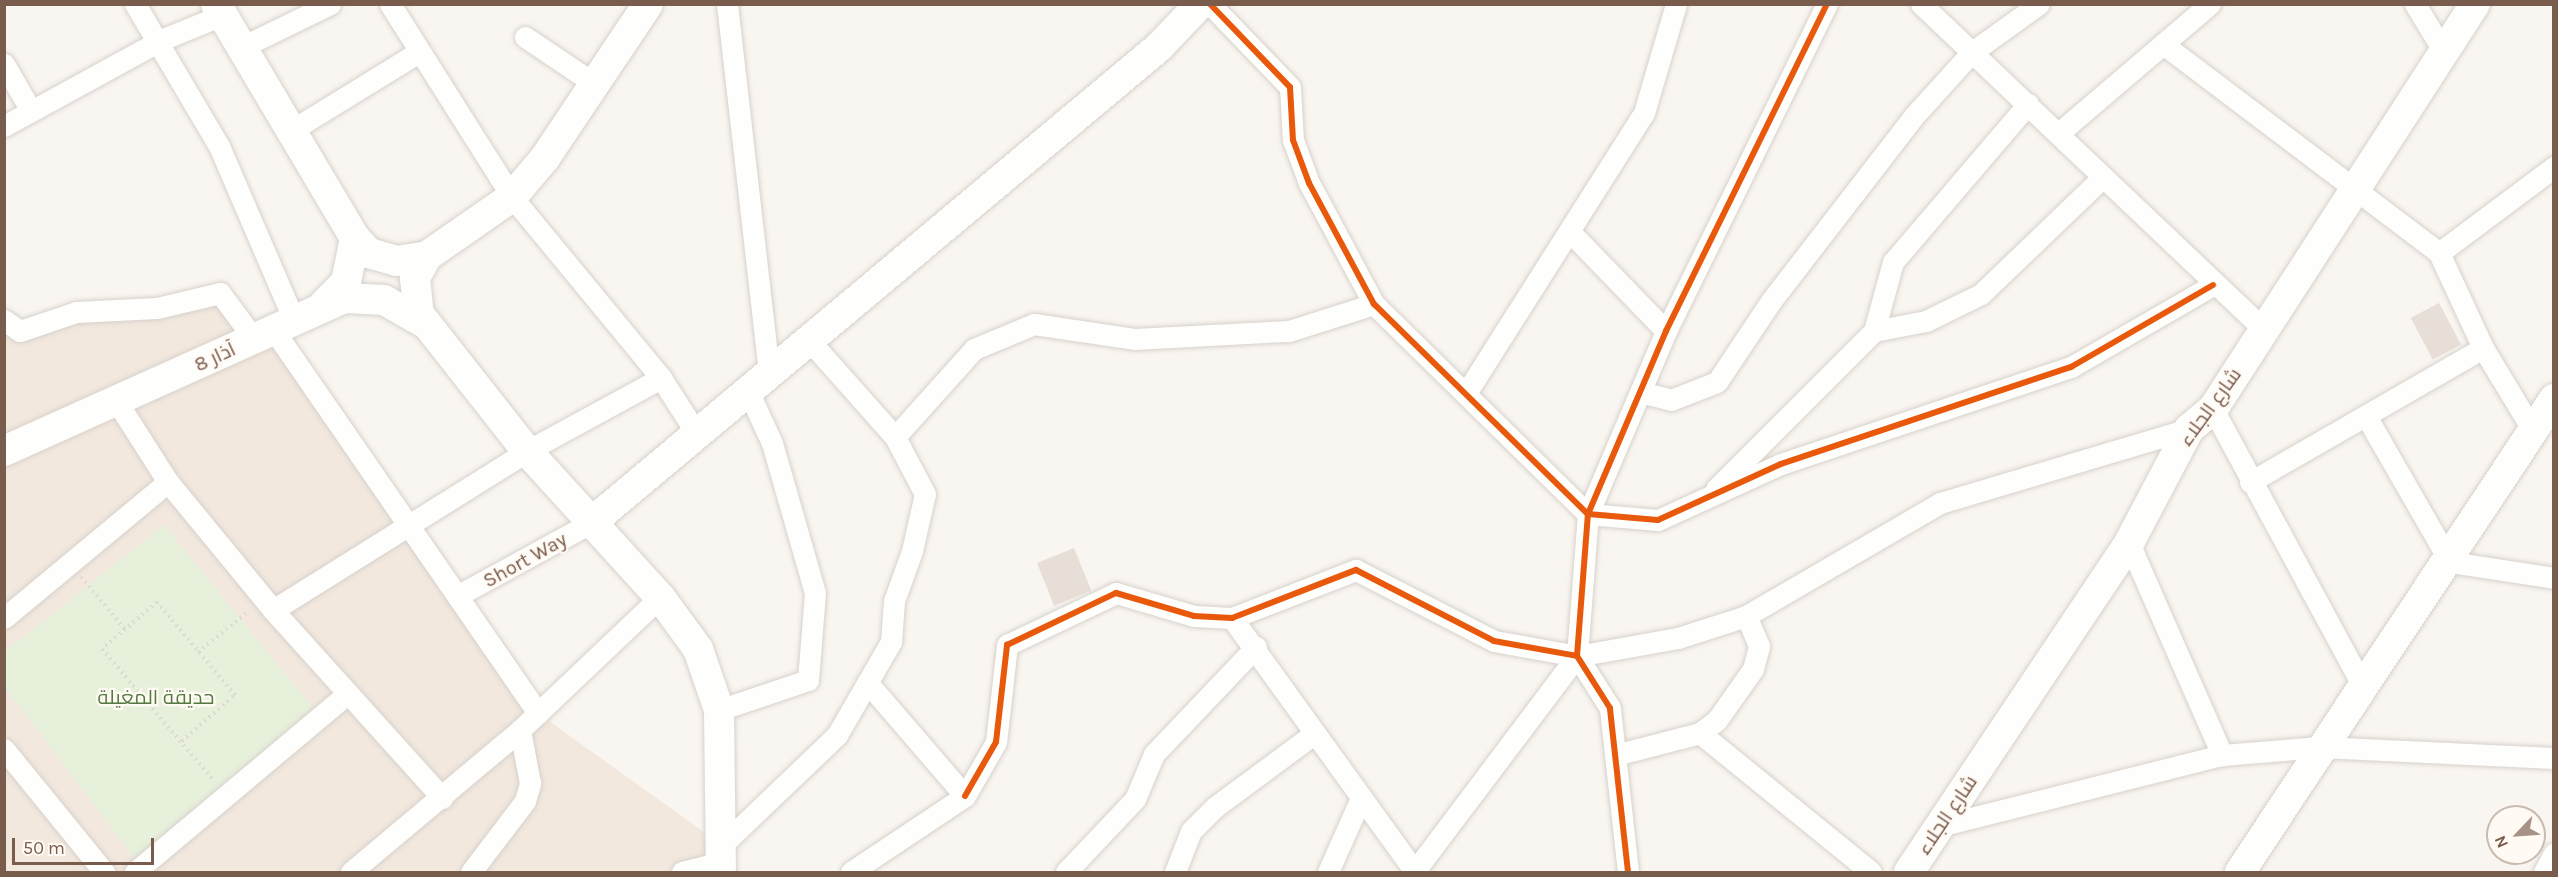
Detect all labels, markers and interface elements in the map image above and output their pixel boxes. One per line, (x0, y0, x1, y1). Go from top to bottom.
street label: 8 آذار (191, 337, 239, 377)
street label: شارع الجلاء (2174, 363, 2246, 451)
street label: Short Way (479, 527, 571, 593)
park label: حديقة المغيلة (98, 685, 214, 709)
street label: شارع الجلاء (1912, 771, 1982, 859)
north arrow (2486, 805, 2546, 865)
scale bar (15, 826, 158, 864)
text: N (2490, 833, 2512, 851)
text: 50 m (23, 837, 65, 859)

